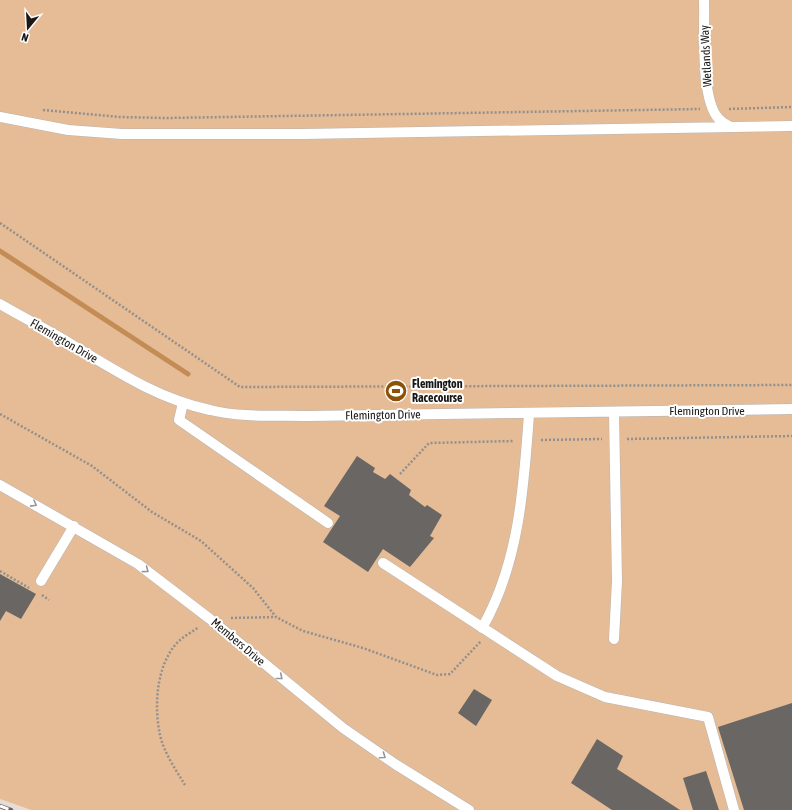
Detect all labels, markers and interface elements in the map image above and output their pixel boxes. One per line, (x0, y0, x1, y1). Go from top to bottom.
north arrow (8, 8, 48, 48)
street label: Wetlands Way (697, 24, 715, 87)
text: N (20, 31, 30, 44)
street label: Flemington Drive (28, 316, 100, 366)
place label: Flemington Racecourse (412, 377, 463, 405)
sports icon: Flemington Racecourse (383, 378, 409, 404)
street label: Flemington Drive (669, 404, 745, 418)
street label: Flemington Drive (345, 407, 421, 423)
one-way arrow (30, 499, 37, 507)
one-way arrow (142, 565, 149, 573)
street label: Members Drive (208, 615, 268, 669)
one-way arrow (276, 673, 283, 680)
one-way arrow (379, 751, 386, 758)

